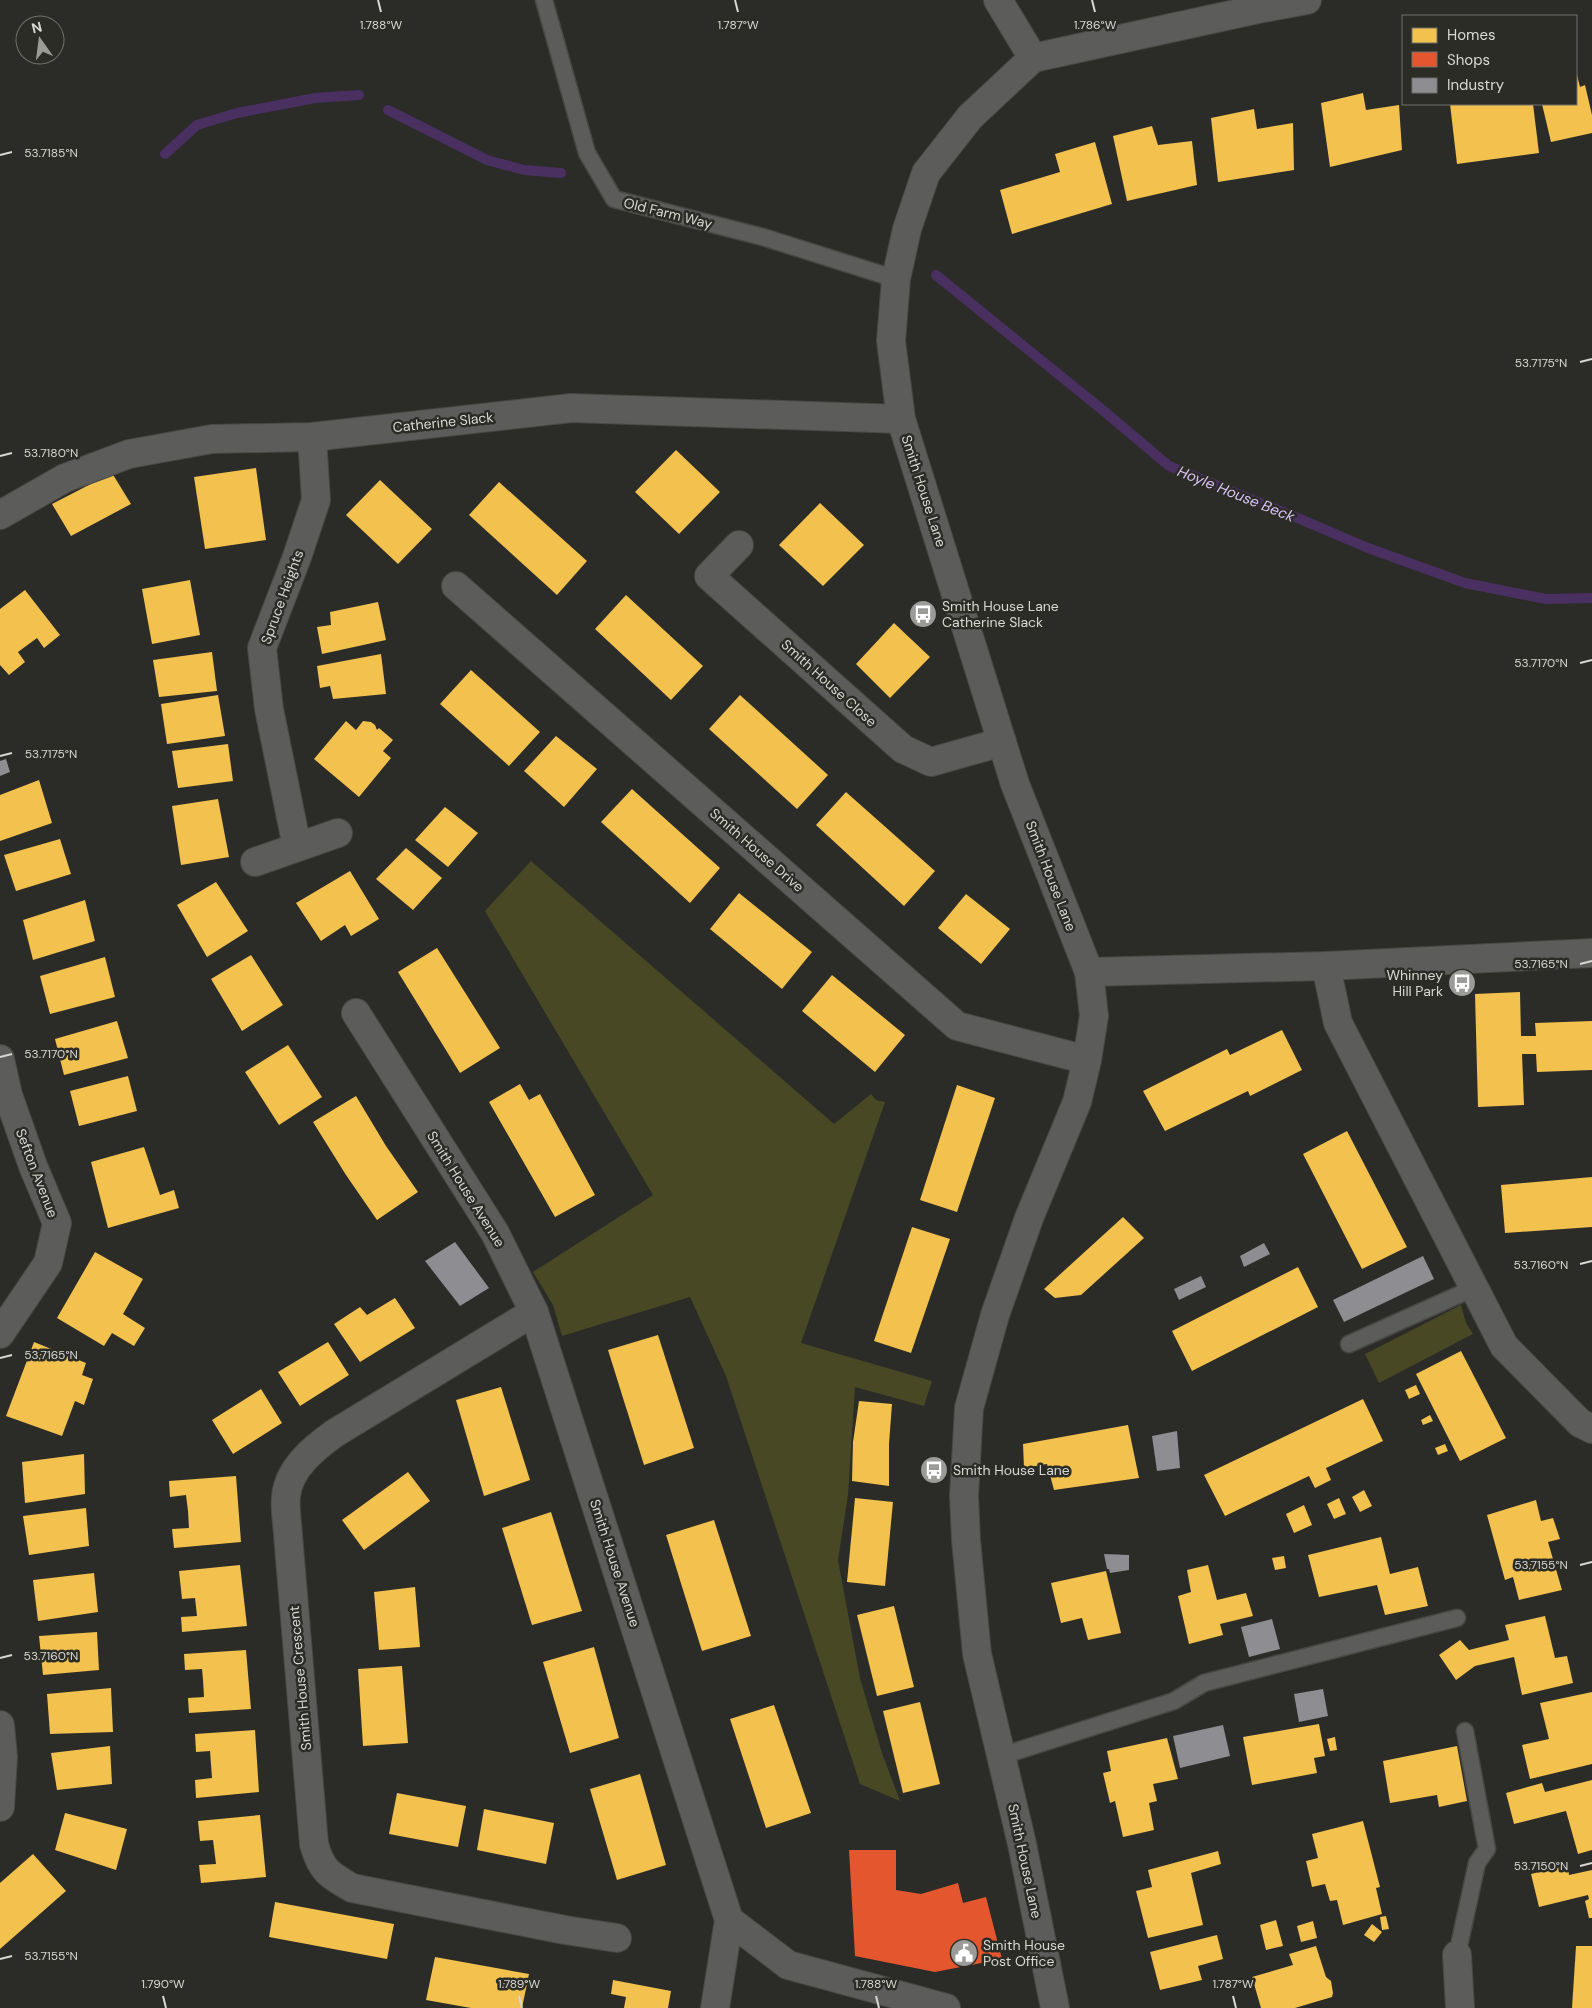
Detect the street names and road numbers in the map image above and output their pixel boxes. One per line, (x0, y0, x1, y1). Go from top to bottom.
street label: Old Farm Way (622, 193, 714, 233)
street label: Catherine Slack (392, 408, 494, 436)
street label: Smith House Lane (897, 433, 951, 549)
street label: Spruce Heights (257, 547, 307, 647)
street label: Smith House Close (778, 635, 880, 731)
street label: Smith House Drive (706, 804, 808, 896)
street label: Smith House Lane (1022, 818, 1080, 934)
street label: Sefton Avenue (12, 1126, 62, 1220)
street label: Smith House Avenue (423, 1128, 509, 1250)
street label: Smith House Avenue (586, 1497, 644, 1629)
street label: Smith House Crescent (285, 1605, 315, 1751)
street label: Smith House Lane (1004, 1802, 1046, 1920)

